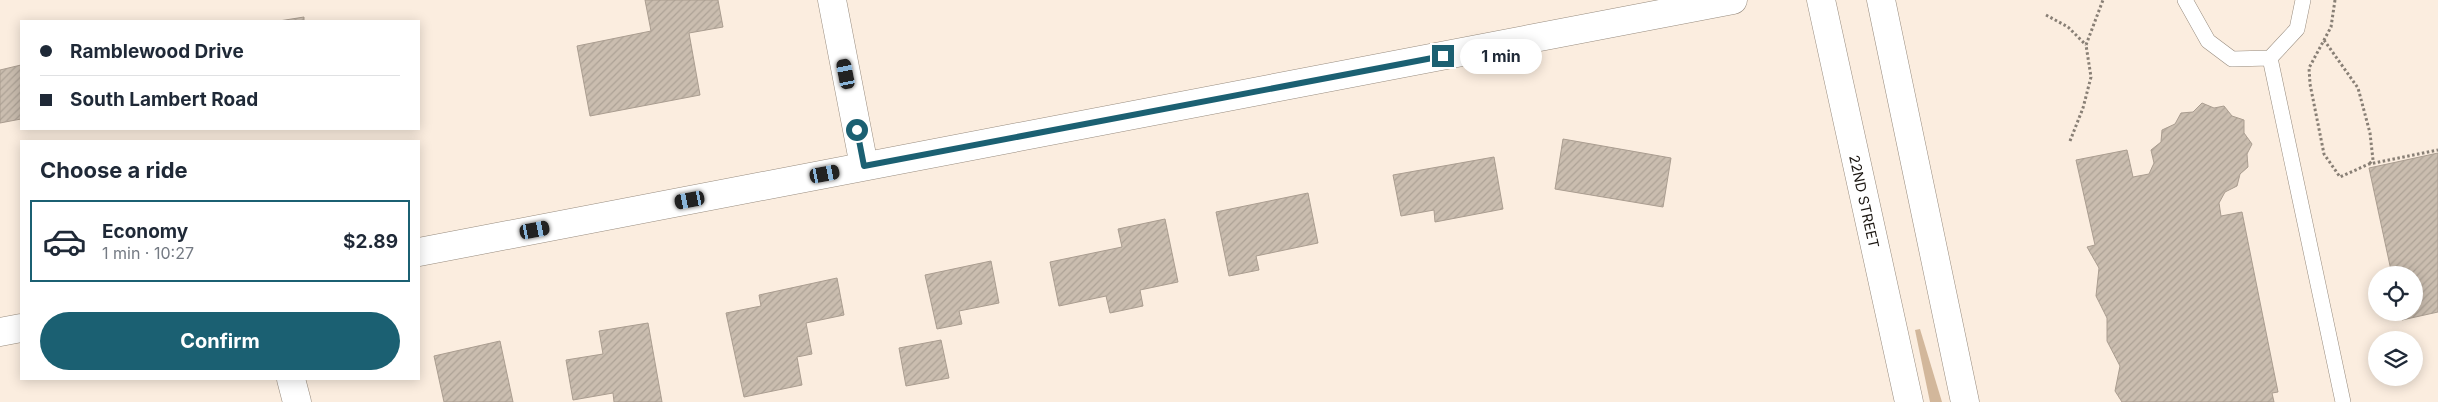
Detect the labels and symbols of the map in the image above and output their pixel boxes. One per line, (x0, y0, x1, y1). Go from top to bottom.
callout: 1 min (1460, 38, 1543, 74)
route end (1432, 45, 1454, 67)
car (835, 58, 856, 90)
route start (846, 119, 868, 141)
street label: 22ND STREET (1847, 153, 1883, 249)
car (808, 164, 841, 184)
car (673, 190, 706, 210)
car (518, 220, 551, 240)

